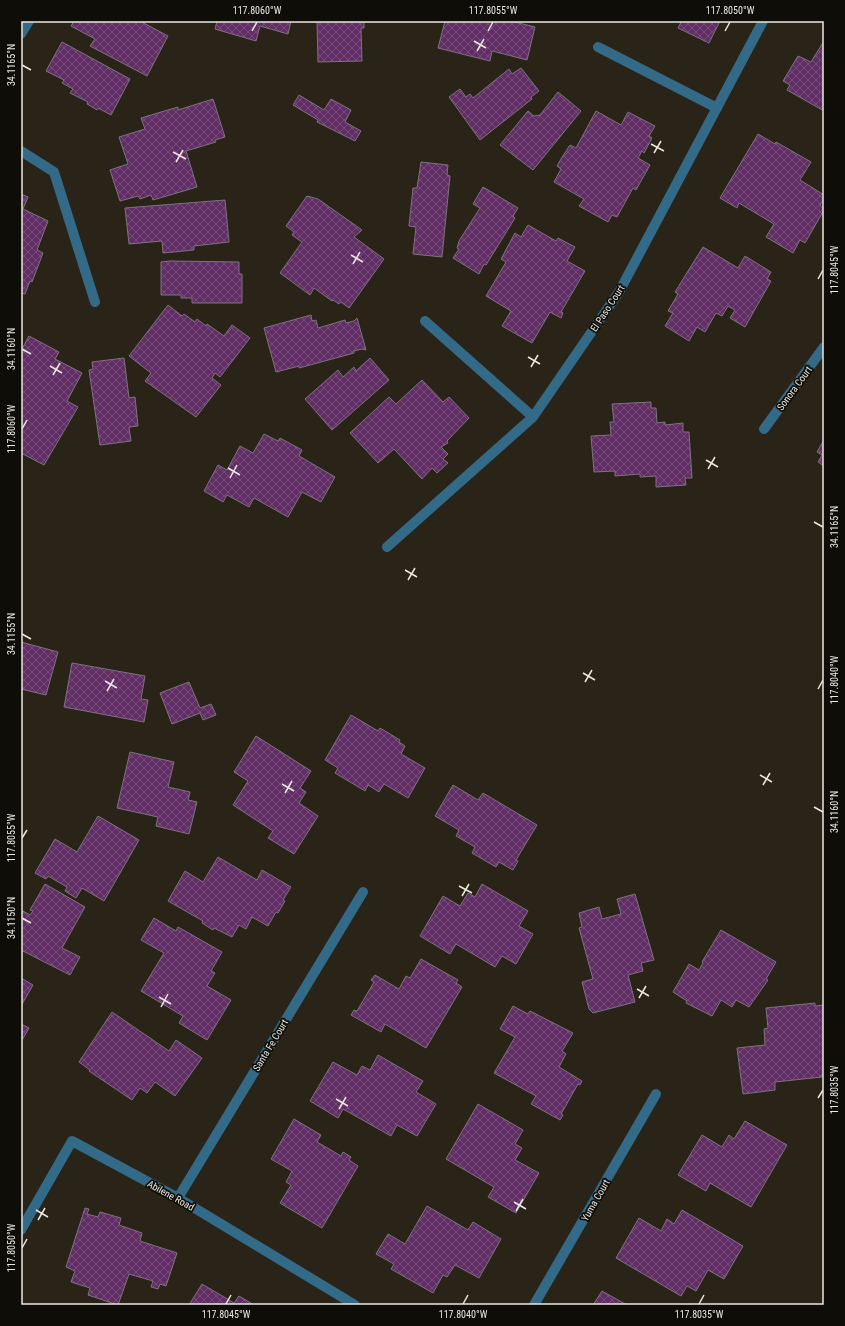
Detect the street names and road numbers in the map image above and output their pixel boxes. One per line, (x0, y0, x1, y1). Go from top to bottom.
street label: El Paso Court (588, 283, 627, 334)
street label: Sonora Court (775, 364, 814, 412)
street label: Santa Fe Court (251, 1017, 290, 1073)
street label: Yuma Court (579, 1177, 612, 1223)
street label: Abilene Road (145, 1178, 196, 1213)

